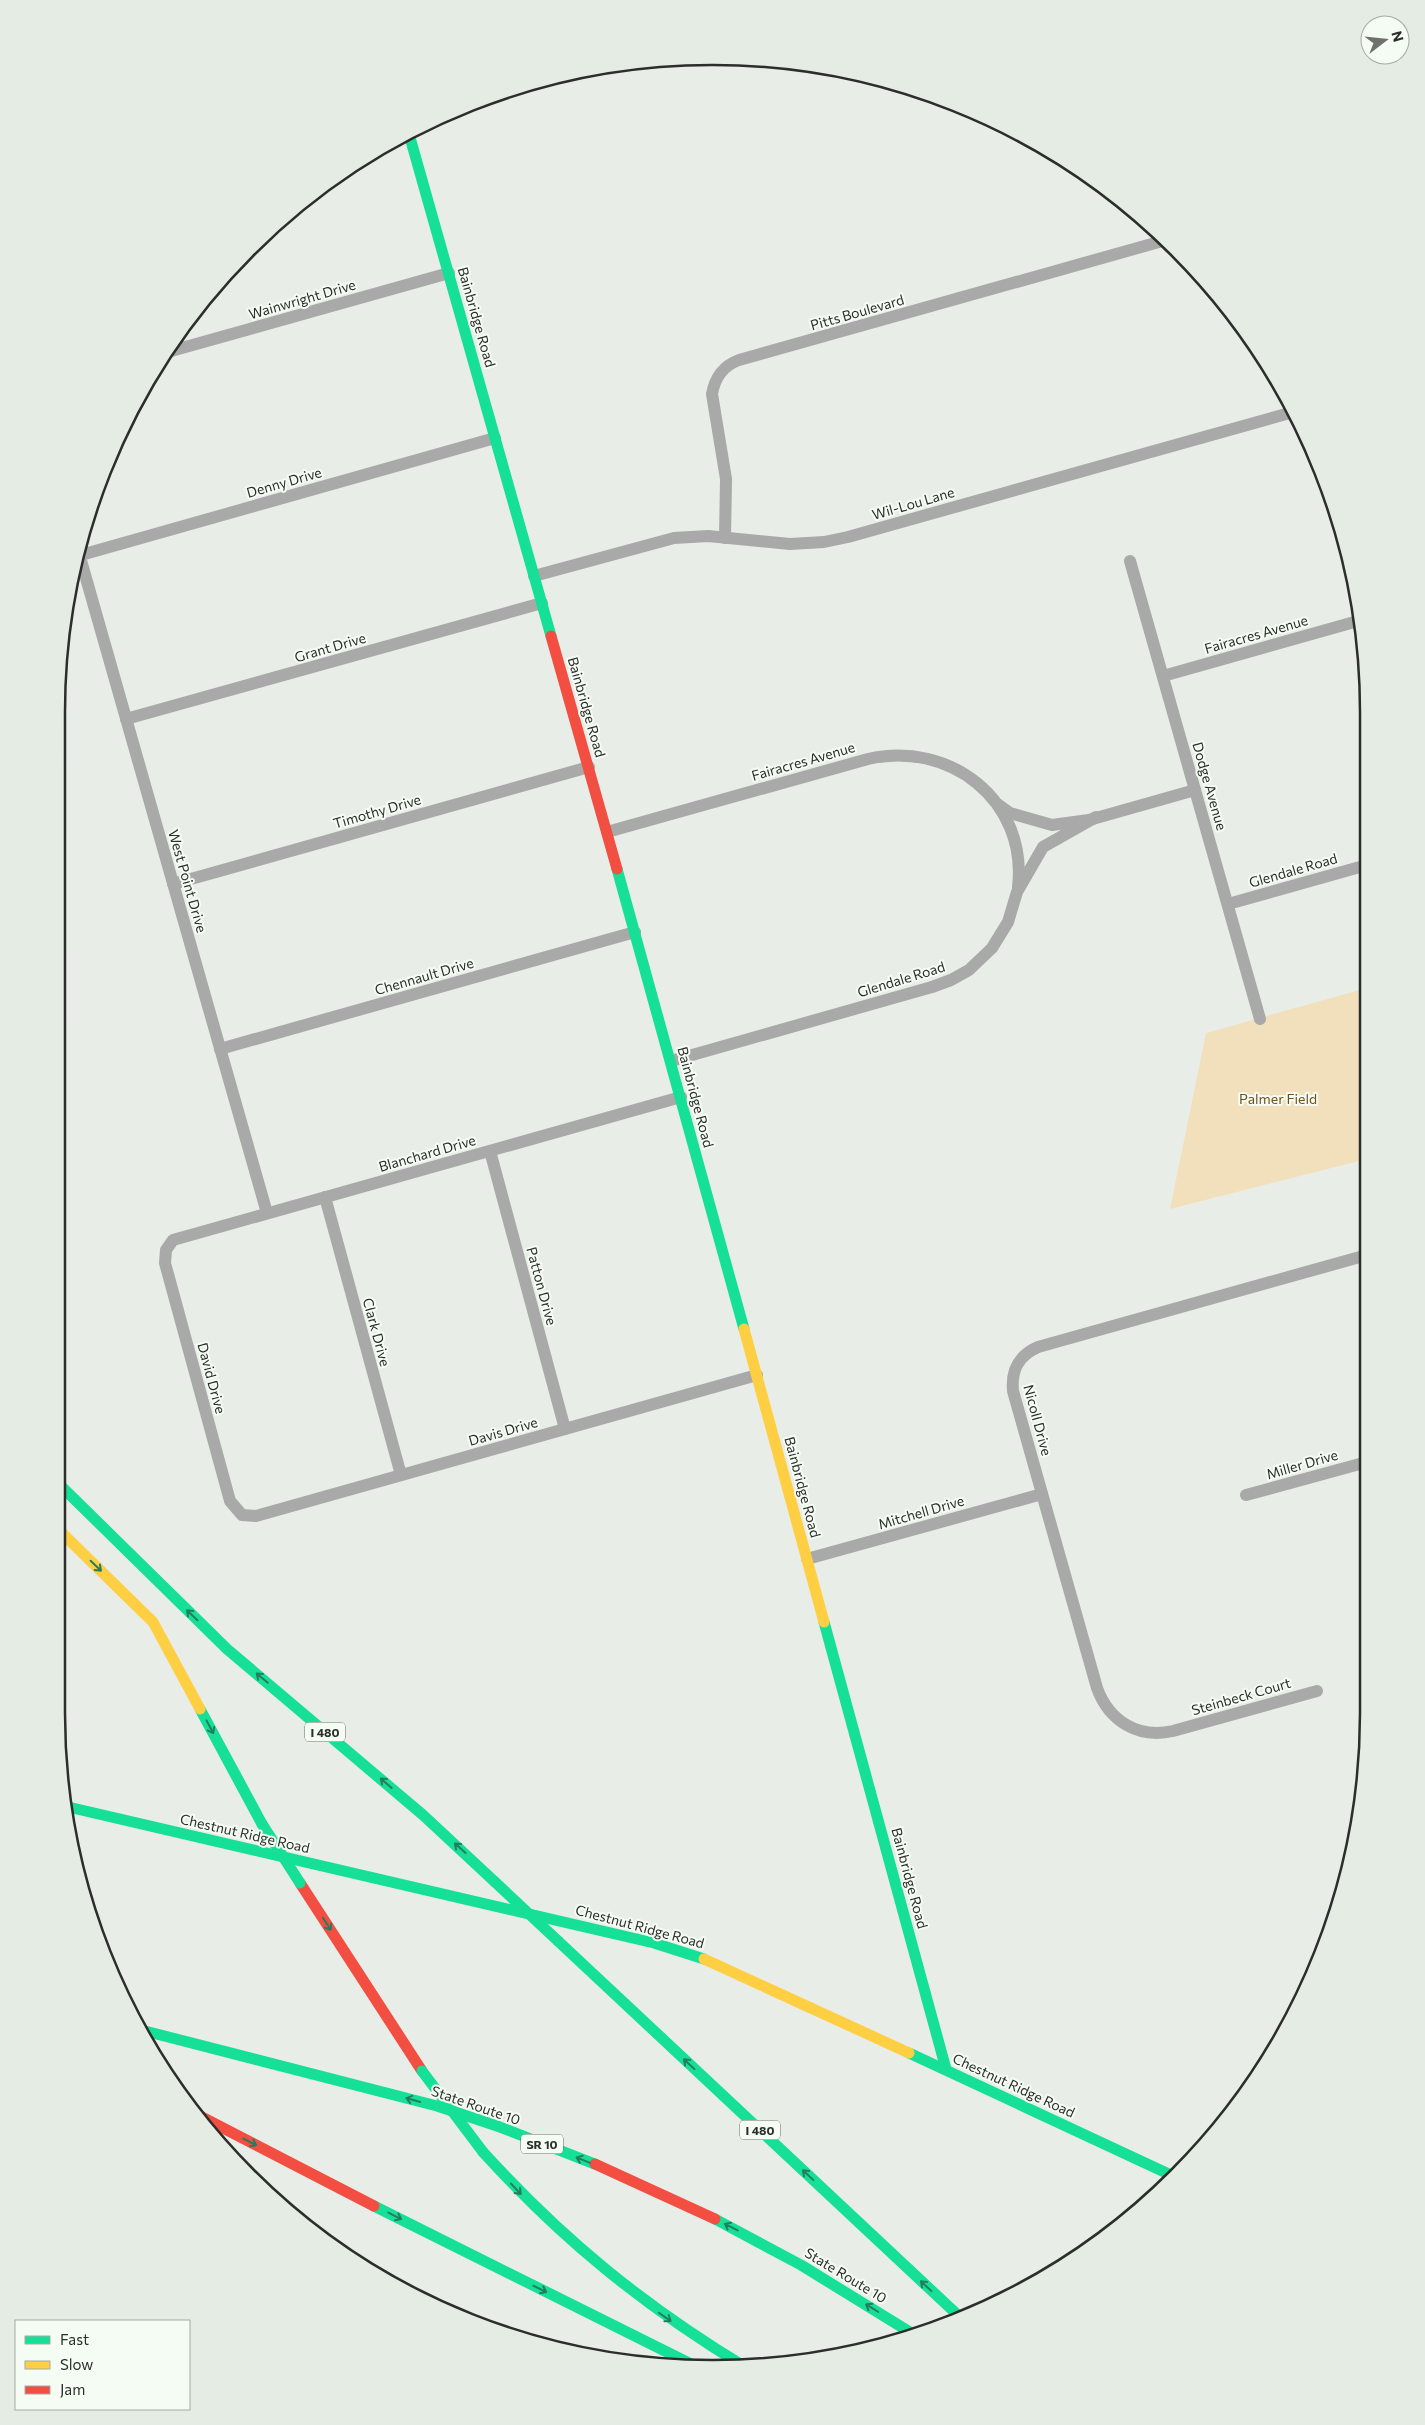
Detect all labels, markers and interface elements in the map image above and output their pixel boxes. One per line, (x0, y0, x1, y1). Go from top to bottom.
north arrow (1360, 15, 1410, 65)
text: N (1388, 29, 1408, 44)
street label: Bainbridge Road (455, 265, 499, 369)
street label: Wainwright Drive (247, 276, 357, 322)
street label: Pitts Boulevard (808, 291, 906, 333)
street label: Denny Drive (244, 463, 324, 501)
street label: Wil-Lou Lane (870, 483, 956, 523)
street label: Fairacres Avenue (1202, 611, 1310, 657)
street label: Grant Drive (292, 629, 368, 665)
street label: Bainbridge Road (565, 655, 609, 759)
street label: Fairacres Avenue (749, 738, 857, 784)
street label: Dodge Avenue (1189, 740, 1231, 832)
street label: Timothy Drive (331, 790, 423, 832)
street label: West Point Drive (165, 828, 211, 934)
street label: Glendale Road (1247, 849, 1339, 891)
street label: Chennault Drive (373, 954, 475, 998)
street label: Glendale Road (855, 958, 947, 1000)
street label: Bainbridge Road (674, 1045, 718, 1149)
park label: Palmer Field (1239, 1090, 1317, 1107)
street label: Blanchard Drive (377, 1131, 477, 1175)
street label: Patton Drive (523, 1245, 561, 1327)
street label: Clark Drive (360, 1296, 394, 1368)
street label: David Drive (194, 1341, 230, 1415)
street label: Nicoll Drive (1020, 1383, 1056, 1457)
street label: Davis Drive (466, 1413, 540, 1449)
street label: Bainbridge Road (781, 1435, 825, 1539)
street label: Miller Drive (1264, 1446, 1340, 1482)
street label: Mitchell Drive (876, 1492, 966, 1532)
one-way arrow (90, 1560, 103, 1572)
one-way arrow (186, 1609, 198, 1621)
one-way arrow (256, 1673, 269, 1684)
street label: Steinbeck Court (1189, 1674, 1293, 1718)
one-way arrow (205, 1720, 215, 1735)
road number: I 480 (305, 1722, 345, 1741)
one-way arrow (380, 1778, 393, 1789)
street label: Chestnut Ridge Road (178, 1810, 312, 1856)
street label: Bainbridge Road (888, 1826, 932, 1930)
one-way arrow (453, 1843, 466, 1854)
street label: Chestnut Ridge Road (574, 1901, 706, 1951)
one-way arrow (322, 1917, 332, 1931)
street label: Chestnut Ridge Road (950, 2049, 1078, 2121)
one-way arrow (683, 2058, 696, 2070)
street label: State Route 10 (429, 2082, 523, 2128)
one-way arrow (406, 2094, 422, 2104)
road number: I 480 (740, 2120, 780, 2140)
road number: SR 10 (521, 2134, 563, 2154)
one-way arrow (243, 2137, 258, 2147)
one-way arrow (576, 2155, 591, 2164)
one-way arrow (802, 2169, 814, 2181)
one-way arrow (510, 2182, 522, 2195)
one-way arrow (387, 2212, 402, 2221)
one-way arrow (724, 2222, 739, 2231)
street label: State Route 10 (802, 2244, 890, 2306)
one-way arrow (920, 2280, 933, 2292)
one-way arrow (532, 2285, 547, 2294)
one-way arrow (865, 2302, 879, 2313)
one-way arrow (658, 2312, 672, 2322)
legend (15, 2320, 190, 2410)
text: Fast (60, 2330, 89, 2348)
text: Slow (60, 2355, 93, 2373)
text: Jam (60, 2380, 85, 2398)

